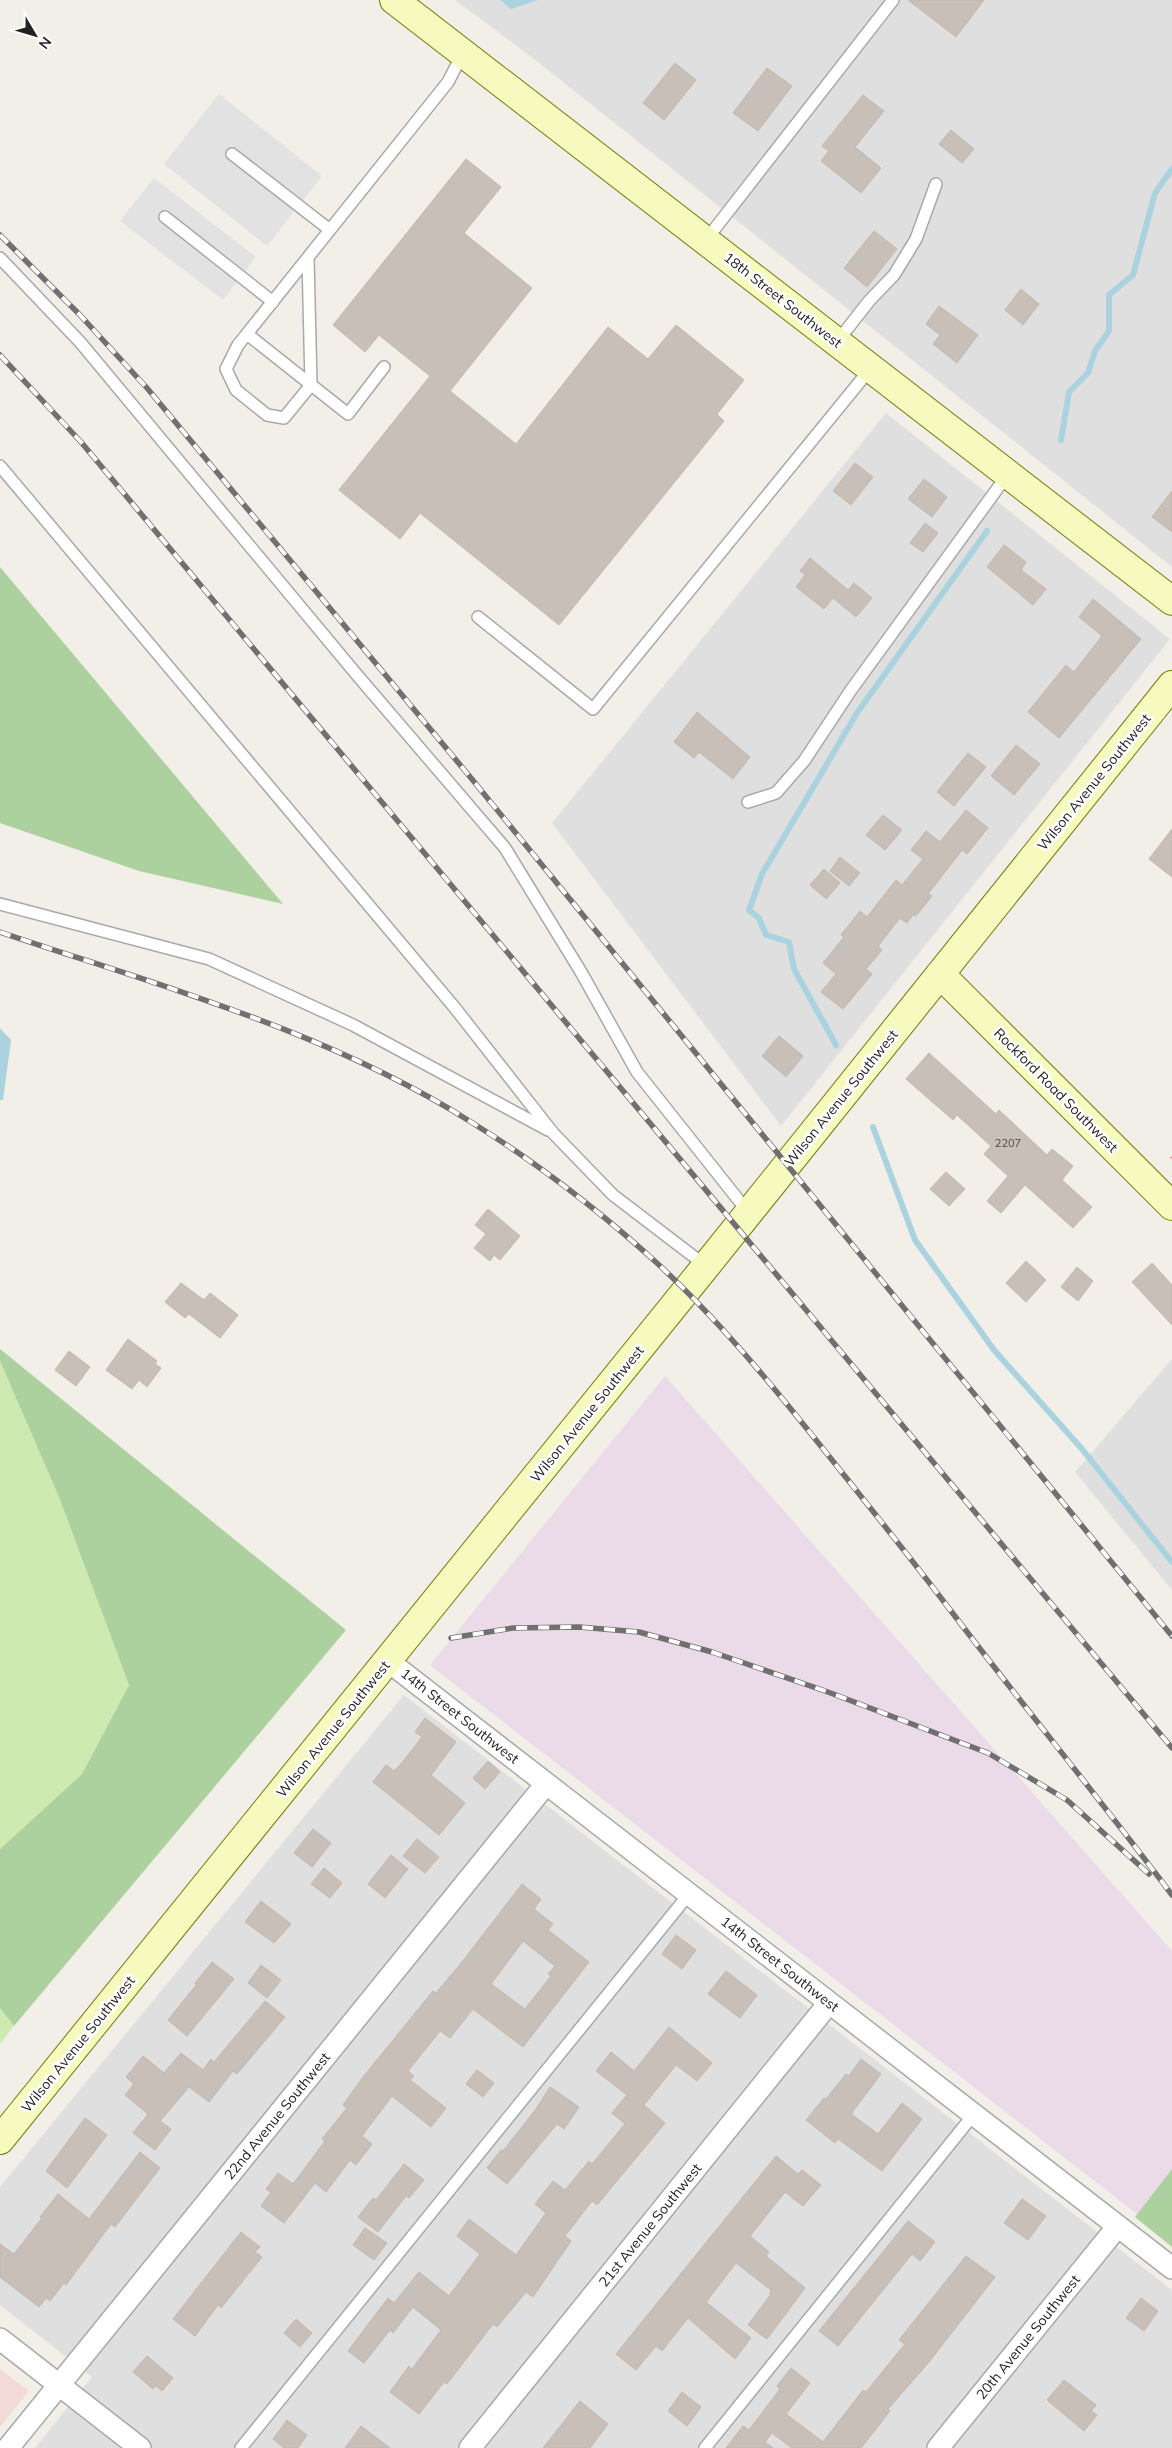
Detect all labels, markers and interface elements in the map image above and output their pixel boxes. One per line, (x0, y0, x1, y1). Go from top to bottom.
north arrow (10, 10, 60, 60)
text: N (35, 33, 56, 53)
street label: 18th Street Southwest (720, 248, 846, 352)
street label: Wilson Avenue Southwest (1033, 710, 1155, 854)
street label: Rockford Road Southwest (990, 1024, 1122, 1156)
street label: Wilson Avenue Southwest (780, 1026, 902, 1170)
house number: 2207 (995, 1136, 1021, 1150)
street label: Wilson Avenue Southwest (526, 1342, 648, 1486)
street label: Wilson Avenue Southwest (272, 1657, 394, 1801)
street label: 14th Street Southwest (397, 1664, 523, 1768)
street label: 14th Street Southwest (717, 1912, 843, 2016)
street label: Wilson Avenue Southwest (17, 1972, 139, 2116)
street label: 22nd Avenue Southwest (220, 2049, 334, 2183)
street label: 21st Avenue Southwest (595, 2159, 705, 2290)
street label: 20th Avenue Southwest (972, 2271, 1084, 2403)

